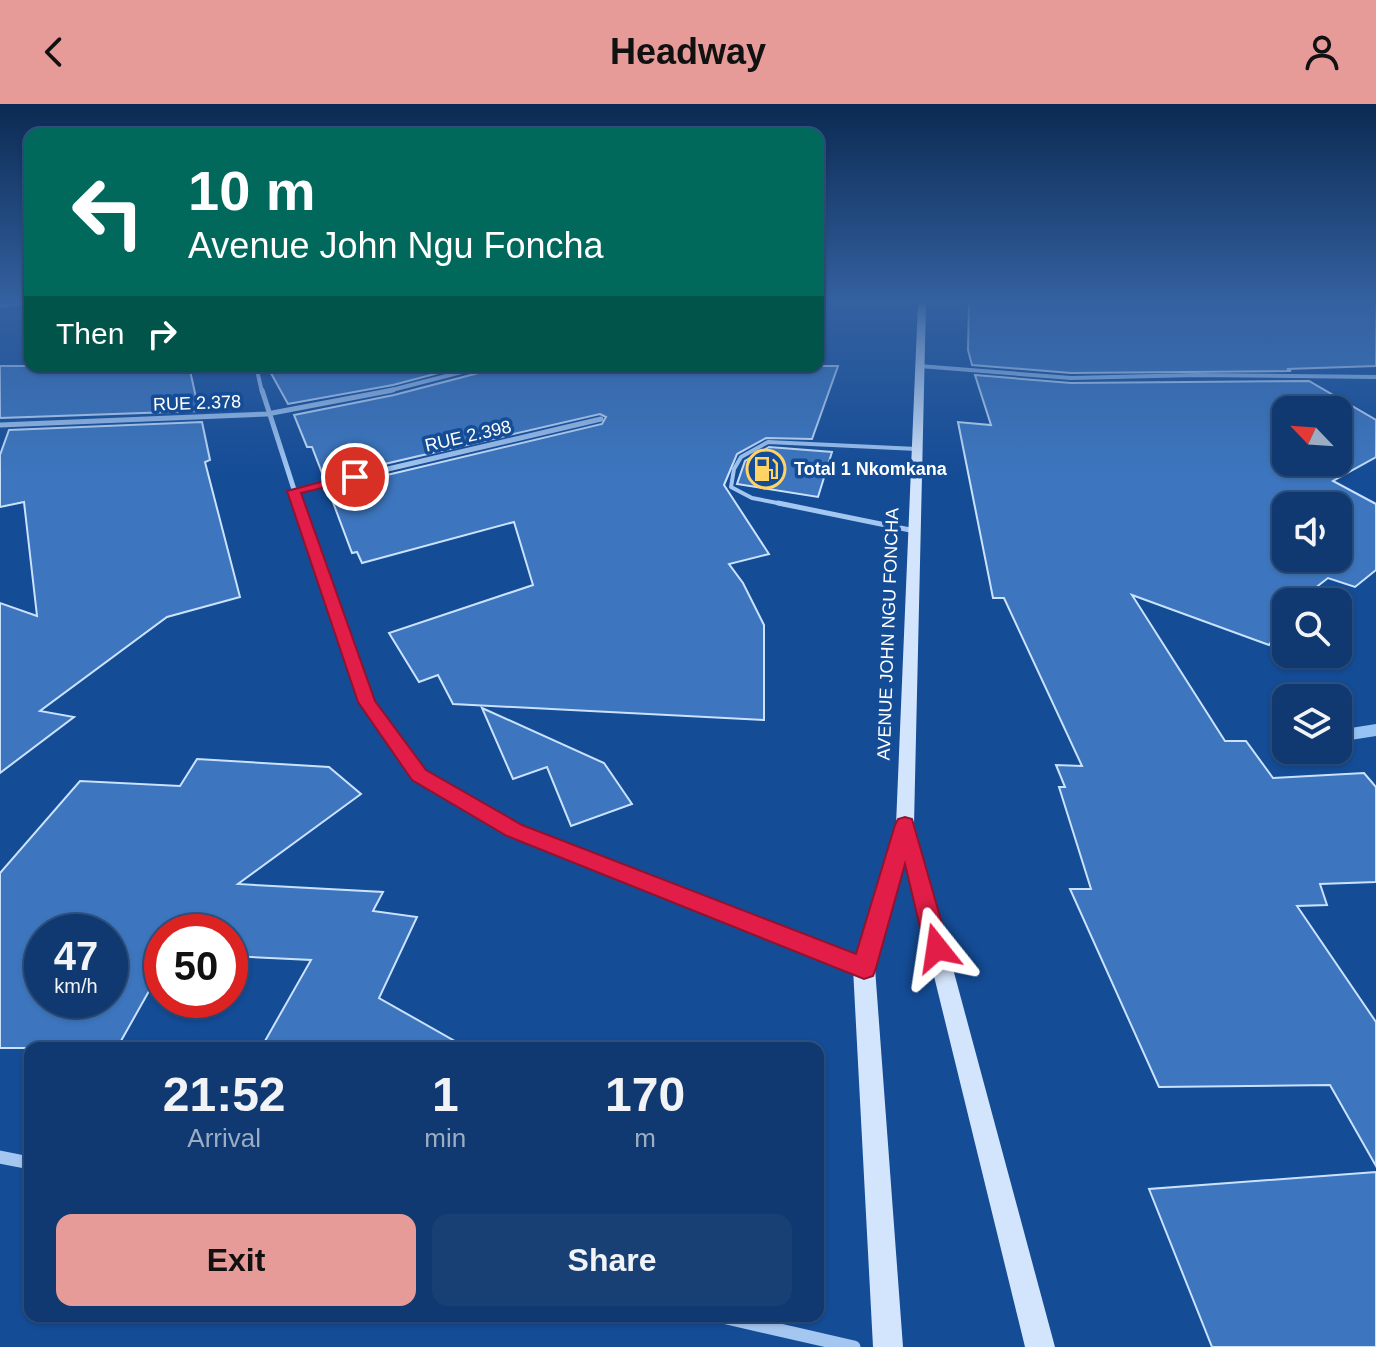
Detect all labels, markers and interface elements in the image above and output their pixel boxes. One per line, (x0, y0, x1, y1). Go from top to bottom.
icon: back (32, 30, 76, 74)
icon: person (1300, 30, 1344, 74)
text: Headway (610, 31, 766, 72)
text: 10 m (188, 159, 316, 222)
icon: left (56, 160, 160, 264)
text: Avenue John Ngu Foncha (188, 225, 604, 266)
icon: right (140, 312, 184, 356)
text: Then (56, 317, 124, 350)
street label: RUE 2.378 (153, 391, 241, 415)
north arrow (1272, 396, 1352, 476)
map controls (1272, 396, 1352, 764)
street label: RUE 2.398 (423, 416, 513, 456)
pin (321, 443, 389, 511)
fuel station icon: Total 1 Nkomkana (745, 448, 787, 490)
icon: arrive (333, 455, 377, 499)
place label: Total 1 Nkomkana (794, 459, 948, 479)
button: sound (1272, 492, 1352, 572)
street label: AVENUE JOHN NGU FONCHA (874, 507, 902, 761)
button: search (1272, 588, 1352, 668)
button: layers (1272, 684, 1352, 764)
position arrow (895, 906, 979, 990)
speed limit sign: 50 (144, 914, 248, 1018)
text: 47 (54, 934, 98, 978)
text: km/h (54, 975, 98, 997)
text: 21:52 (163, 1068, 286, 1121)
text: 1 (432, 1068, 459, 1121)
text: 170 (605, 1068, 685, 1121)
text: Arrival (187, 1123, 261, 1153)
text: min (424, 1123, 466, 1153)
text: m (634, 1123, 656, 1153)
button: Exit (56, 1214, 416, 1306)
button: Share (432, 1214, 792, 1306)

